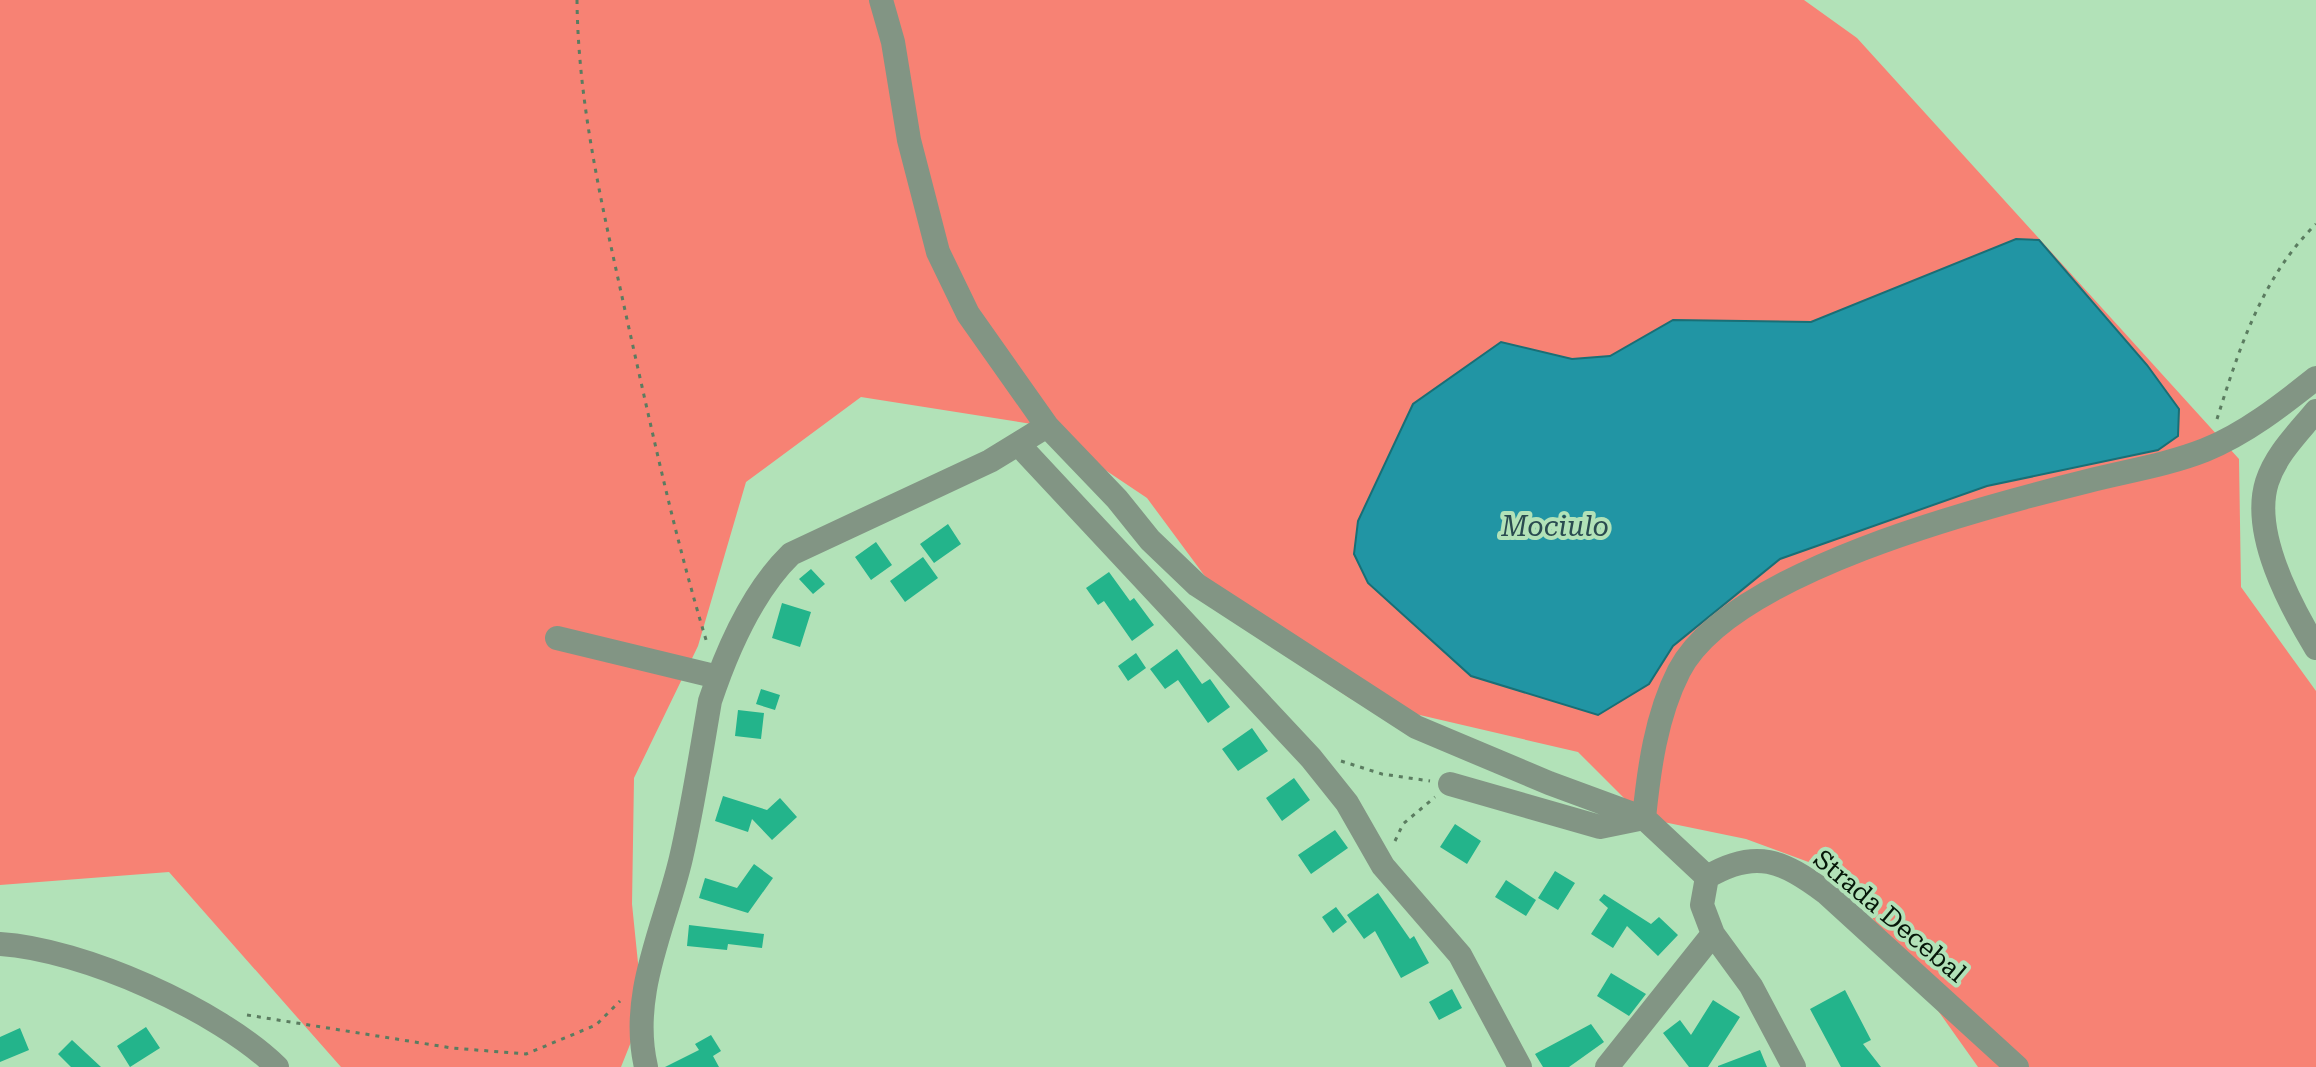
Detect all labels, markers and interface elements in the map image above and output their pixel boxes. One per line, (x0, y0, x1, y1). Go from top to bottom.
water label: Mociulo (1500, 510, 1609, 543)
street label: Strada Decebal (1808, 844, 1972, 988)

